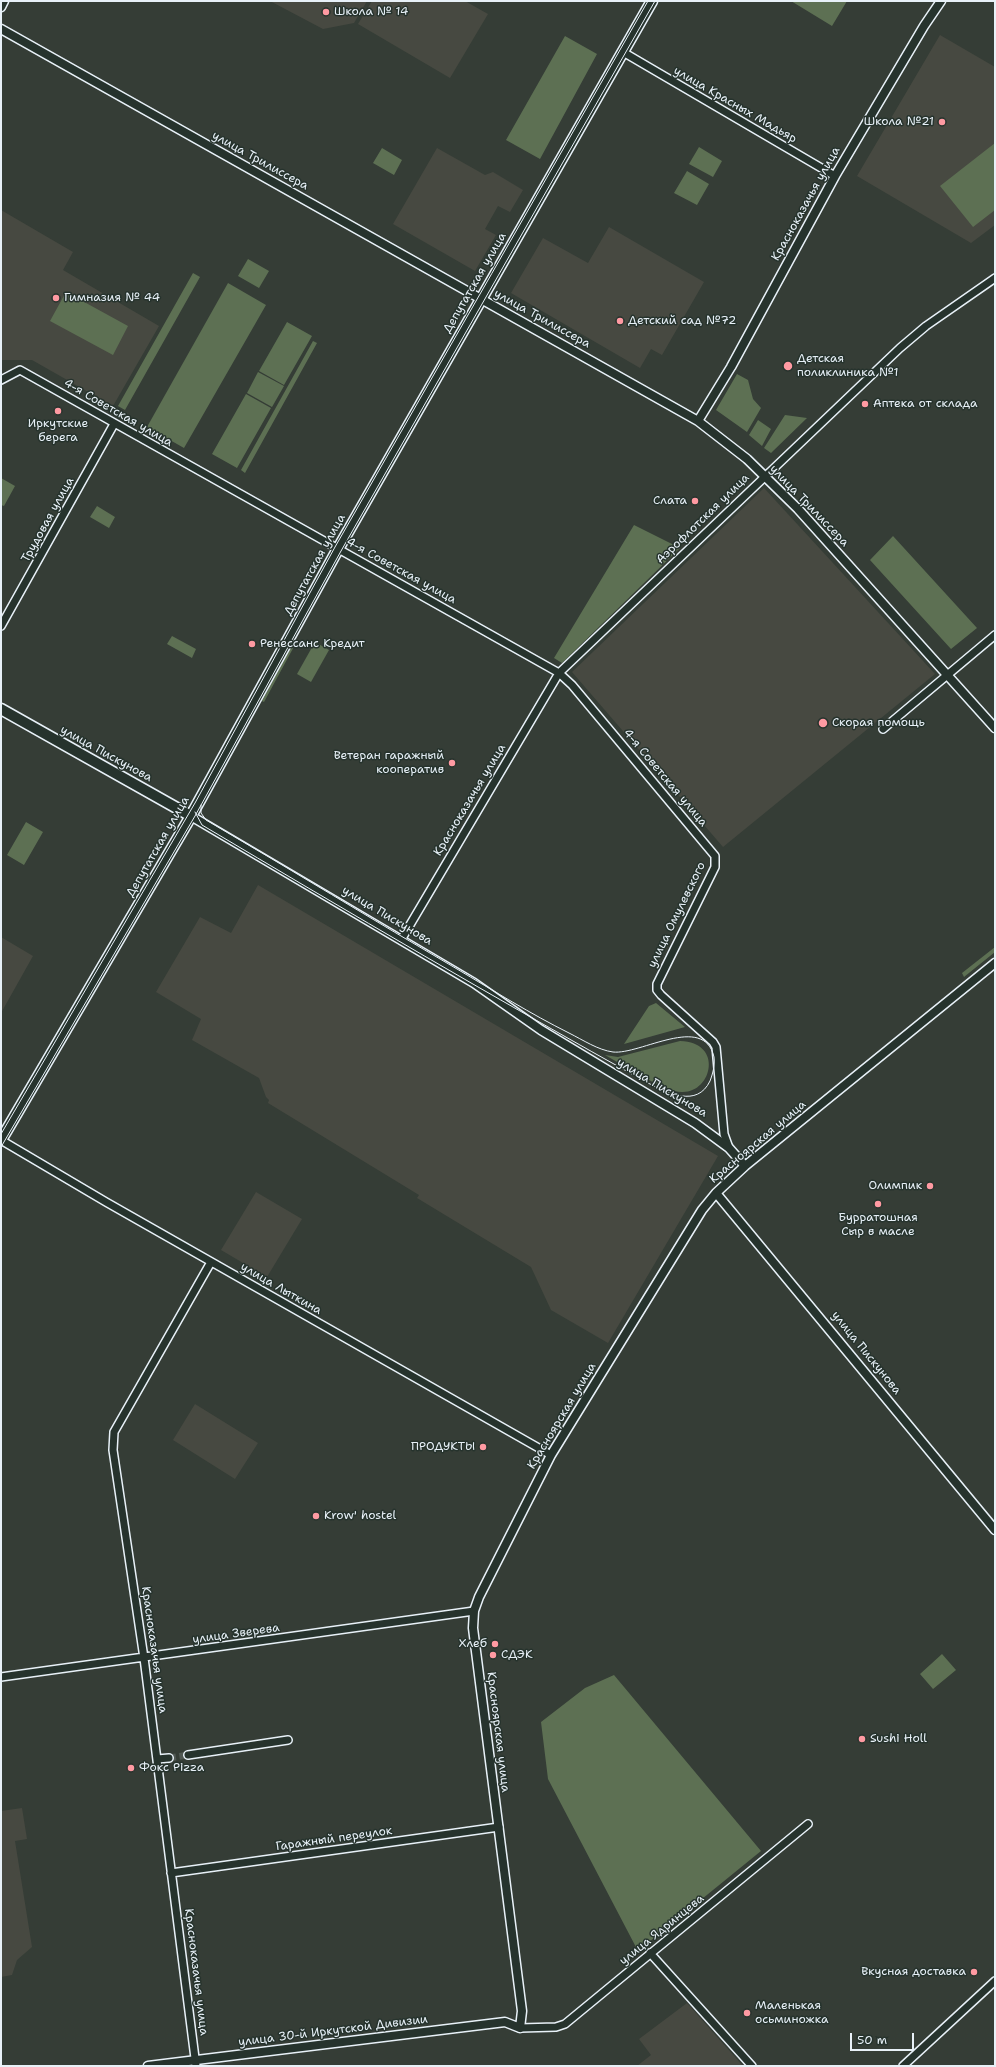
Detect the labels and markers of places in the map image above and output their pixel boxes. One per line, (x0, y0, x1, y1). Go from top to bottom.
place label: Школа № 14 (334, 5, 408, 19)
marker: Школа № 14 (321, 7, 331, 17)
place label: Школа №21 (864, 115, 934, 129)
marker: Школа №21 (937, 117, 947, 127)
place label: Гимназия № 44 (64, 291, 160, 305)
marker: Гимназия № 44 (51, 293, 61, 303)
place label: Детский сад №72 (628, 314, 736, 328)
marker: Детский сад №72 (615, 316, 625, 326)
place label: Детская поликлиника №1 (797, 352, 898, 380)
marker: Детская поликлиника №1 (782, 360, 794, 372)
place label: Аптека от склада (873, 397, 977, 411)
marker: Аптека от склада (860, 399, 870, 409)
marker: Иркутские берега (53, 406, 63, 416)
place label: Иркутские берега (28, 417, 88, 445)
place label: Слата (653, 494, 687, 508)
marker: Слата (690, 496, 700, 506)
place label: Ренессанс Кредит (260, 637, 365, 651)
marker: Ренессанс Кредит (247, 639, 257, 649)
place label: Скорая помощь (832, 716, 925, 730)
marker: Скорая помощь (817, 717, 829, 729)
place label: Ветеран гаражный кооператив (334, 749, 444, 777)
marker: Ветеран гаражный кооператив (447, 758, 457, 768)
place label: Олимпик (869, 1179, 922, 1193)
marker: Олимпик (925, 1181, 935, 1191)
marker: Бурратошная Сыр в масле (873, 1199, 883, 1209)
place label: Бурратошная Сыр в масле (838, 1211, 918, 1239)
place label: ПРОДУКТЫ (411, 1440, 475, 1454)
marker: ПРОДУКТЫ (478, 1442, 488, 1452)
place label: Krow' hostel (324, 1509, 396, 1523)
marker: Krow' hostel (311, 1511, 321, 1521)
place label: Хлеб (459, 1637, 487, 1651)
marker: Хлеб (490, 1639, 500, 1649)
place label: СДЭК (501, 1648, 533, 1662)
marker: СДЭК (488, 1650, 498, 1660)
place label: Sushi Holl (870, 1732, 927, 1746)
marker: Sushi Holl (857, 1734, 867, 1744)
place label: Фокс Pizza (139, 1761, 204, 1775)
marker: Фокс Pizza (126, 1763, 136, 1773)
place label: Вкусная доставка (861, 1965, 966, 1979)
marker: Вкусная доставка (969, 1967, 979, 1977)
place label: Маленькая осьминожка (755, 1999, 828, 2027)
marker: Маленькая осьминожка (742, 2008, 752, 2018)

